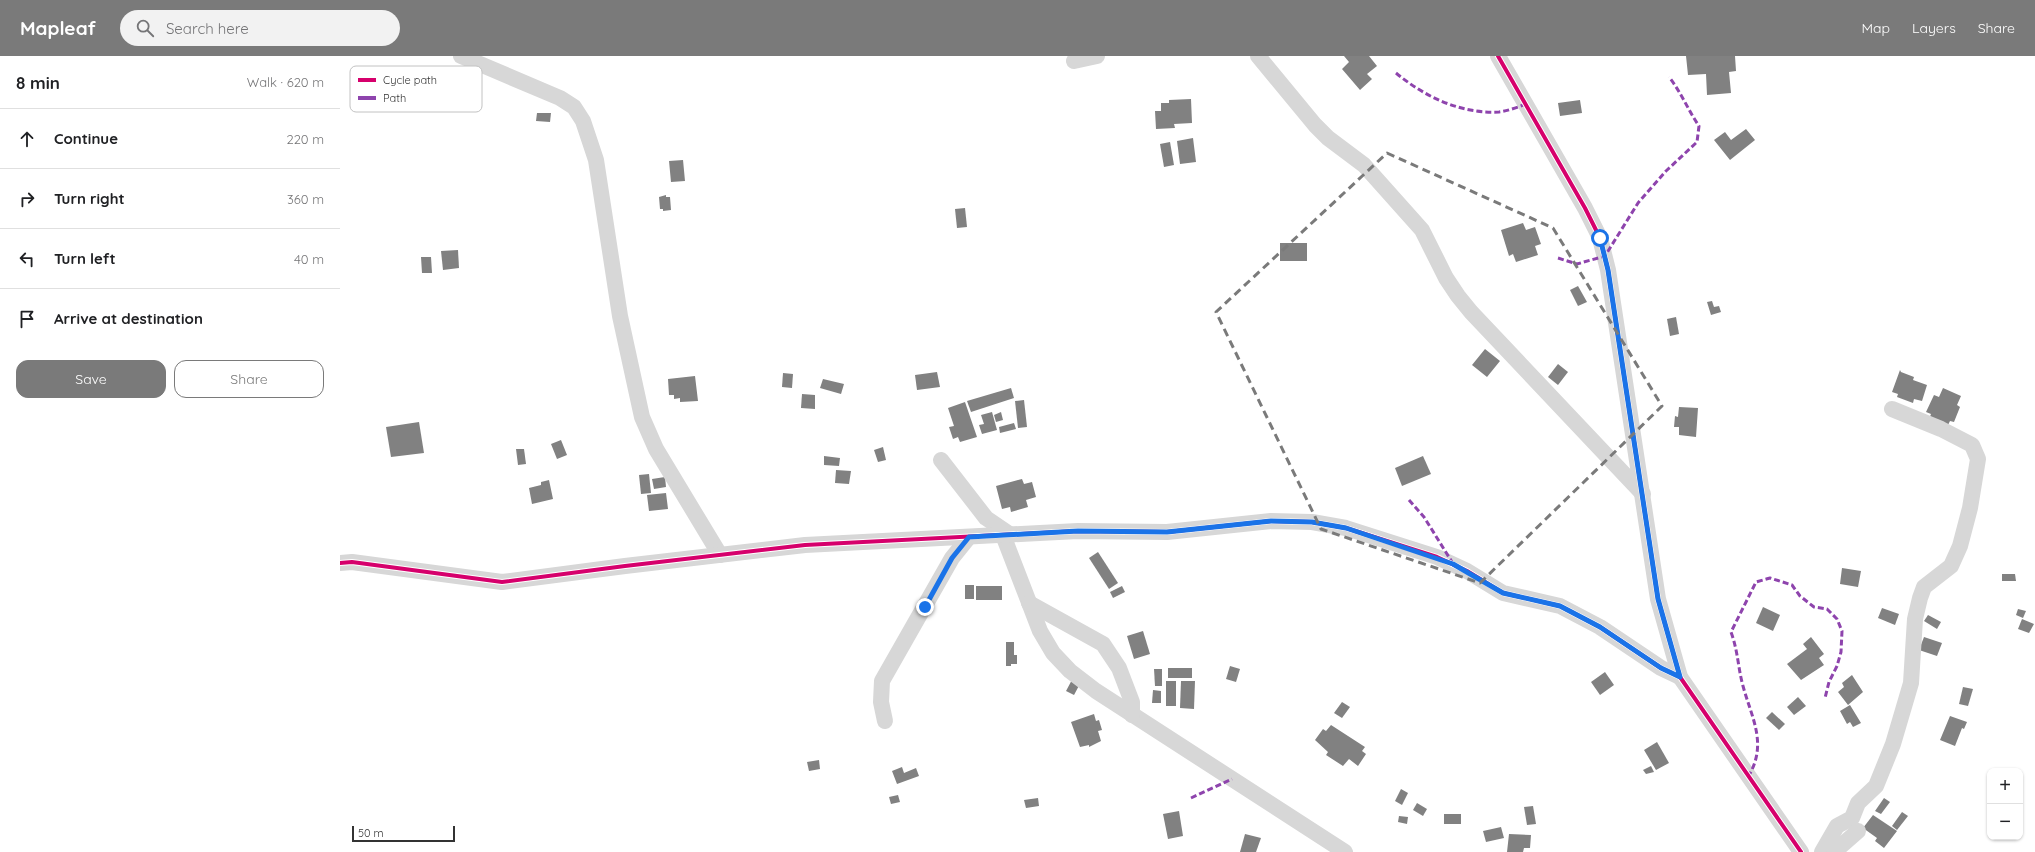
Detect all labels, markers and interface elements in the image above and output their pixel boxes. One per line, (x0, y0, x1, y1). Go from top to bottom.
search box (120, 10, 400, 46)
text: Mapleaf (20, 16, 96, 40)
icon: search (134, 17, 156, 39)
text: Search here (166, 19, 249, 38)
text: Map (1861, 19, 1890, 37)
text: Layers (1912, 19, 1956, 37)
text: Share (1978, 19, 2015, 37)
legend (350, 66, 482, 112)
text: 8 min (16, 72, 60, 93)
text: Cycle path (383, 73, 437, 87)
text: Walk · 620 m (247, 74, 324, 90)
text: Path (383, 91, 406, 105)
icon: ahead (16, 128, 38, 150)
text: Continue (54, 129, 118, 148)
text: 220 m (286, 131, 324, 147)
icon: right (16, 188, 38, 210)
text: Turn right (54, 189, 125, 208)
text: 360 m (287, 191, 324, 207)
route start (1591, 229, 1609, 247)
icon: left (16, 248, 38, 270)
text: Turn left (54, 249, 116, 268)
text: 40 m (294, 251, 324, 267)
icon: arrive (16, 308, 38, 330)
text: Arrive at destination (54, 309, 203, 328)
button: Save (16, 360, 166, 398)
button: Share (174, 360, 324, 398)
route end (916, 598, 934, 616)
map controls (1987, 768, 2023, 840)
button: + (1987, 768, 2023, 804)
button: − (1987, 804, 2023, 840)
scale bar (352, 824, 455, 843)
text: 50 m (358, 826, 384, 840)

